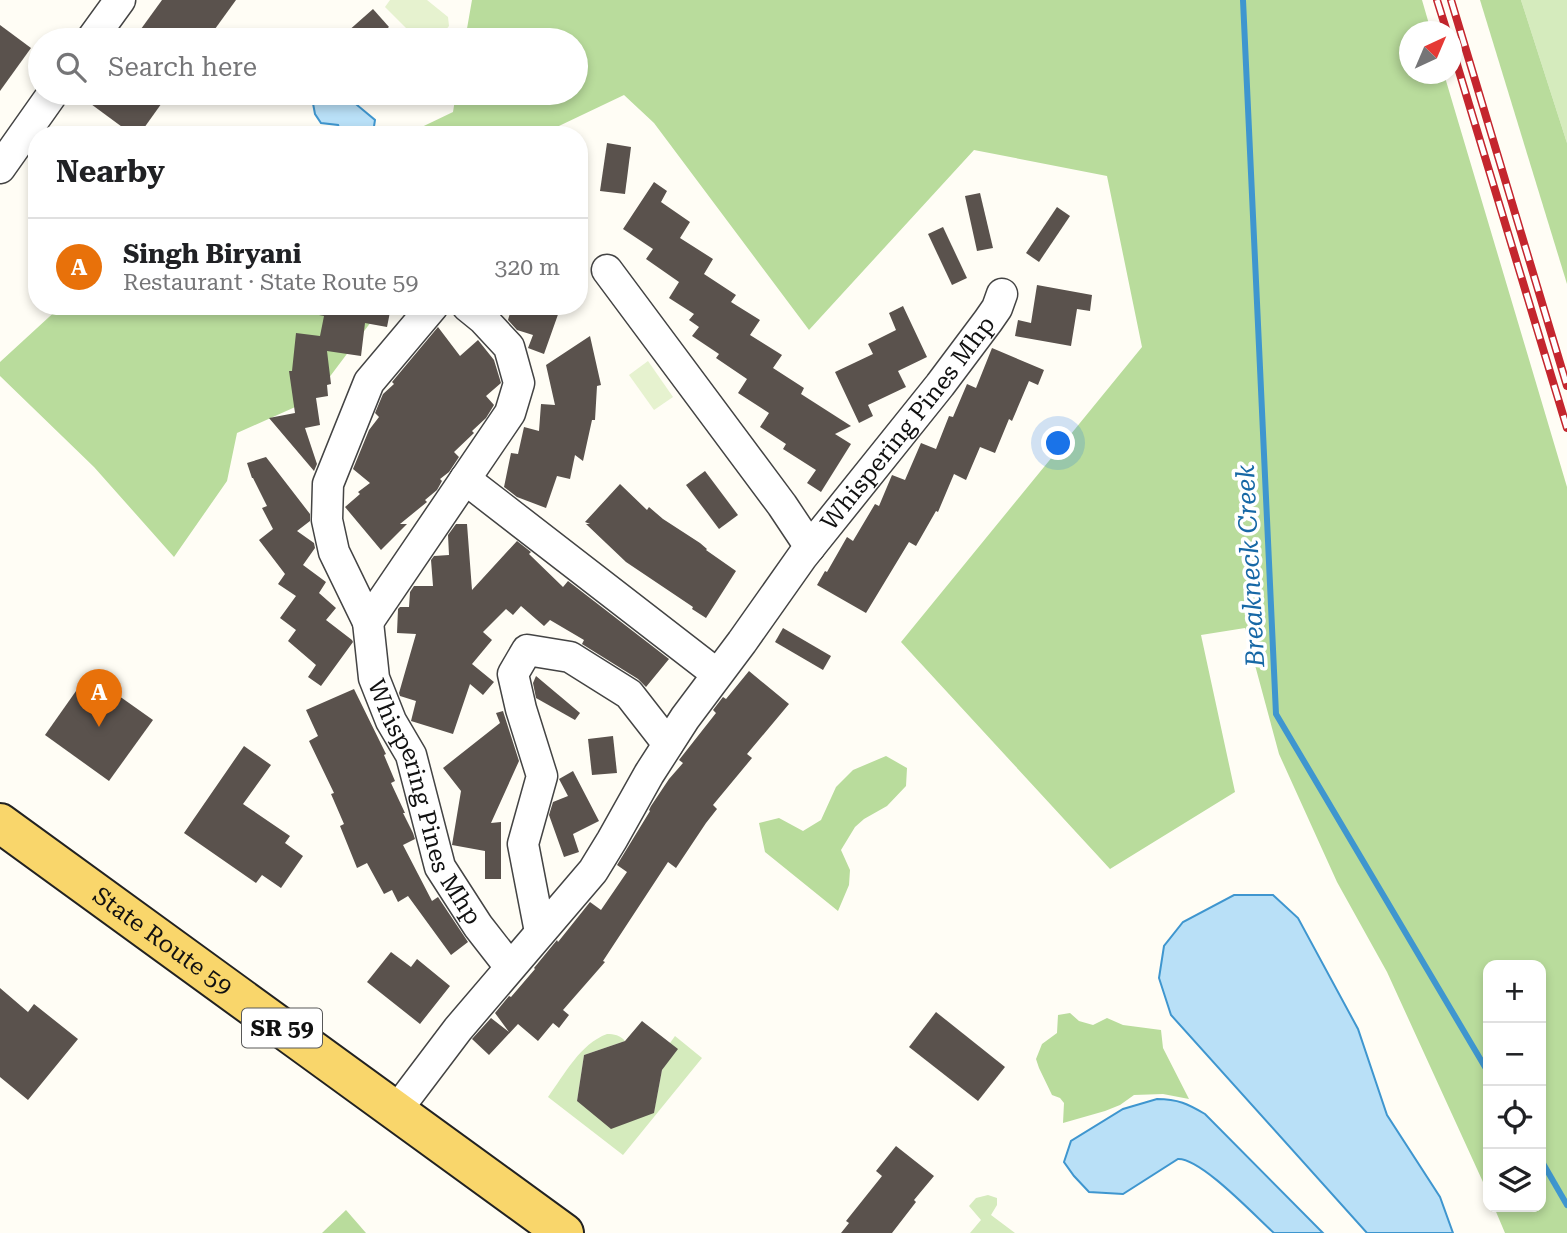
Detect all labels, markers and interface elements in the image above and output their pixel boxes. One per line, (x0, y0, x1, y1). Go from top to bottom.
north arrow (1399, 21, 1462, 84)
search box (28, 28, 588, 105)
icon: search (52, 48, 90, 86)
text: Search here (108, 52, 257, 82)
text: Nearby (56, 154, 165, 189)
text: Singh Biryani (123, 239, 301, 269)
text: A (71, 254, 87, 281)
text: 320 m (495, 254, 560, 281)
text: Restaurant · State Route 59 (123, 269, 418, 296)
street label: Whispering Pines Mhp (815, 311, 1001, 536)
your location (1041, 426, 1075, 460)
water label: Breakneck Creek (1230, 463, 1270, 669)
pin: A (76, 669, 122, 727)
street label: Whispering Pines Mhp (362, 675, 487, 930)
street label: State Route 59 (87, 881, 238, 1001)
map controls (1483, 960, 1546, 1212)
button: + (1483, 960, 1546, 1023)
road number: SR 59 (242, 1009, 322, 1048)
button: − (1483, 1023, 1546, 1086)
button: locate (1483, 1086, 1546, 1149)
button: layers (1483, 1149, 1546, 1212)

